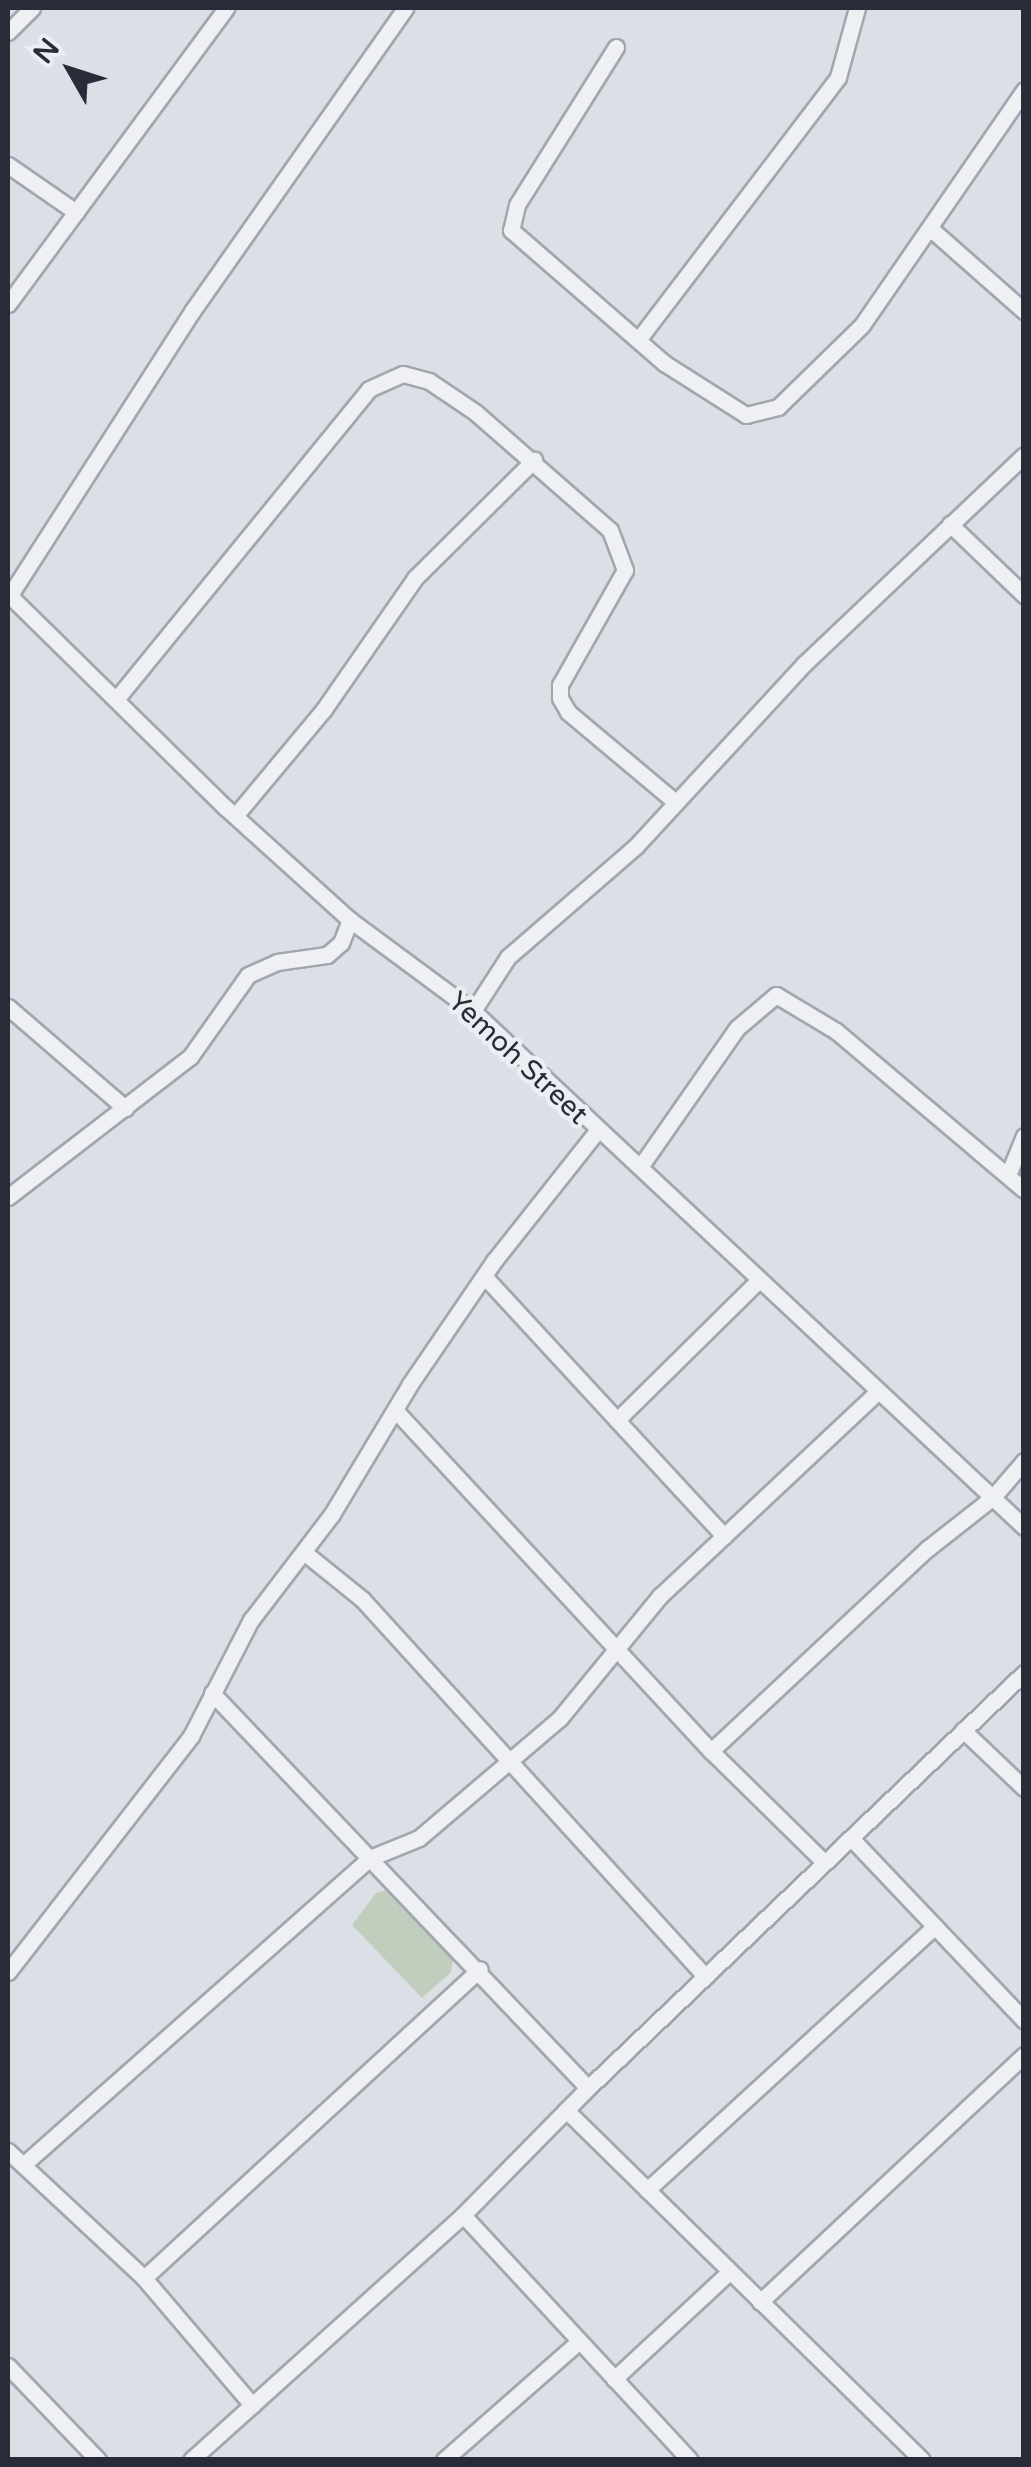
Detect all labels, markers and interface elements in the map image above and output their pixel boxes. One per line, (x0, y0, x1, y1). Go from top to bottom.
north arrow (20, 20, 120, 120)
text: N (26, 32, 67, 71)
street label: Yemoh Street (441, 985, 595, 1131)

